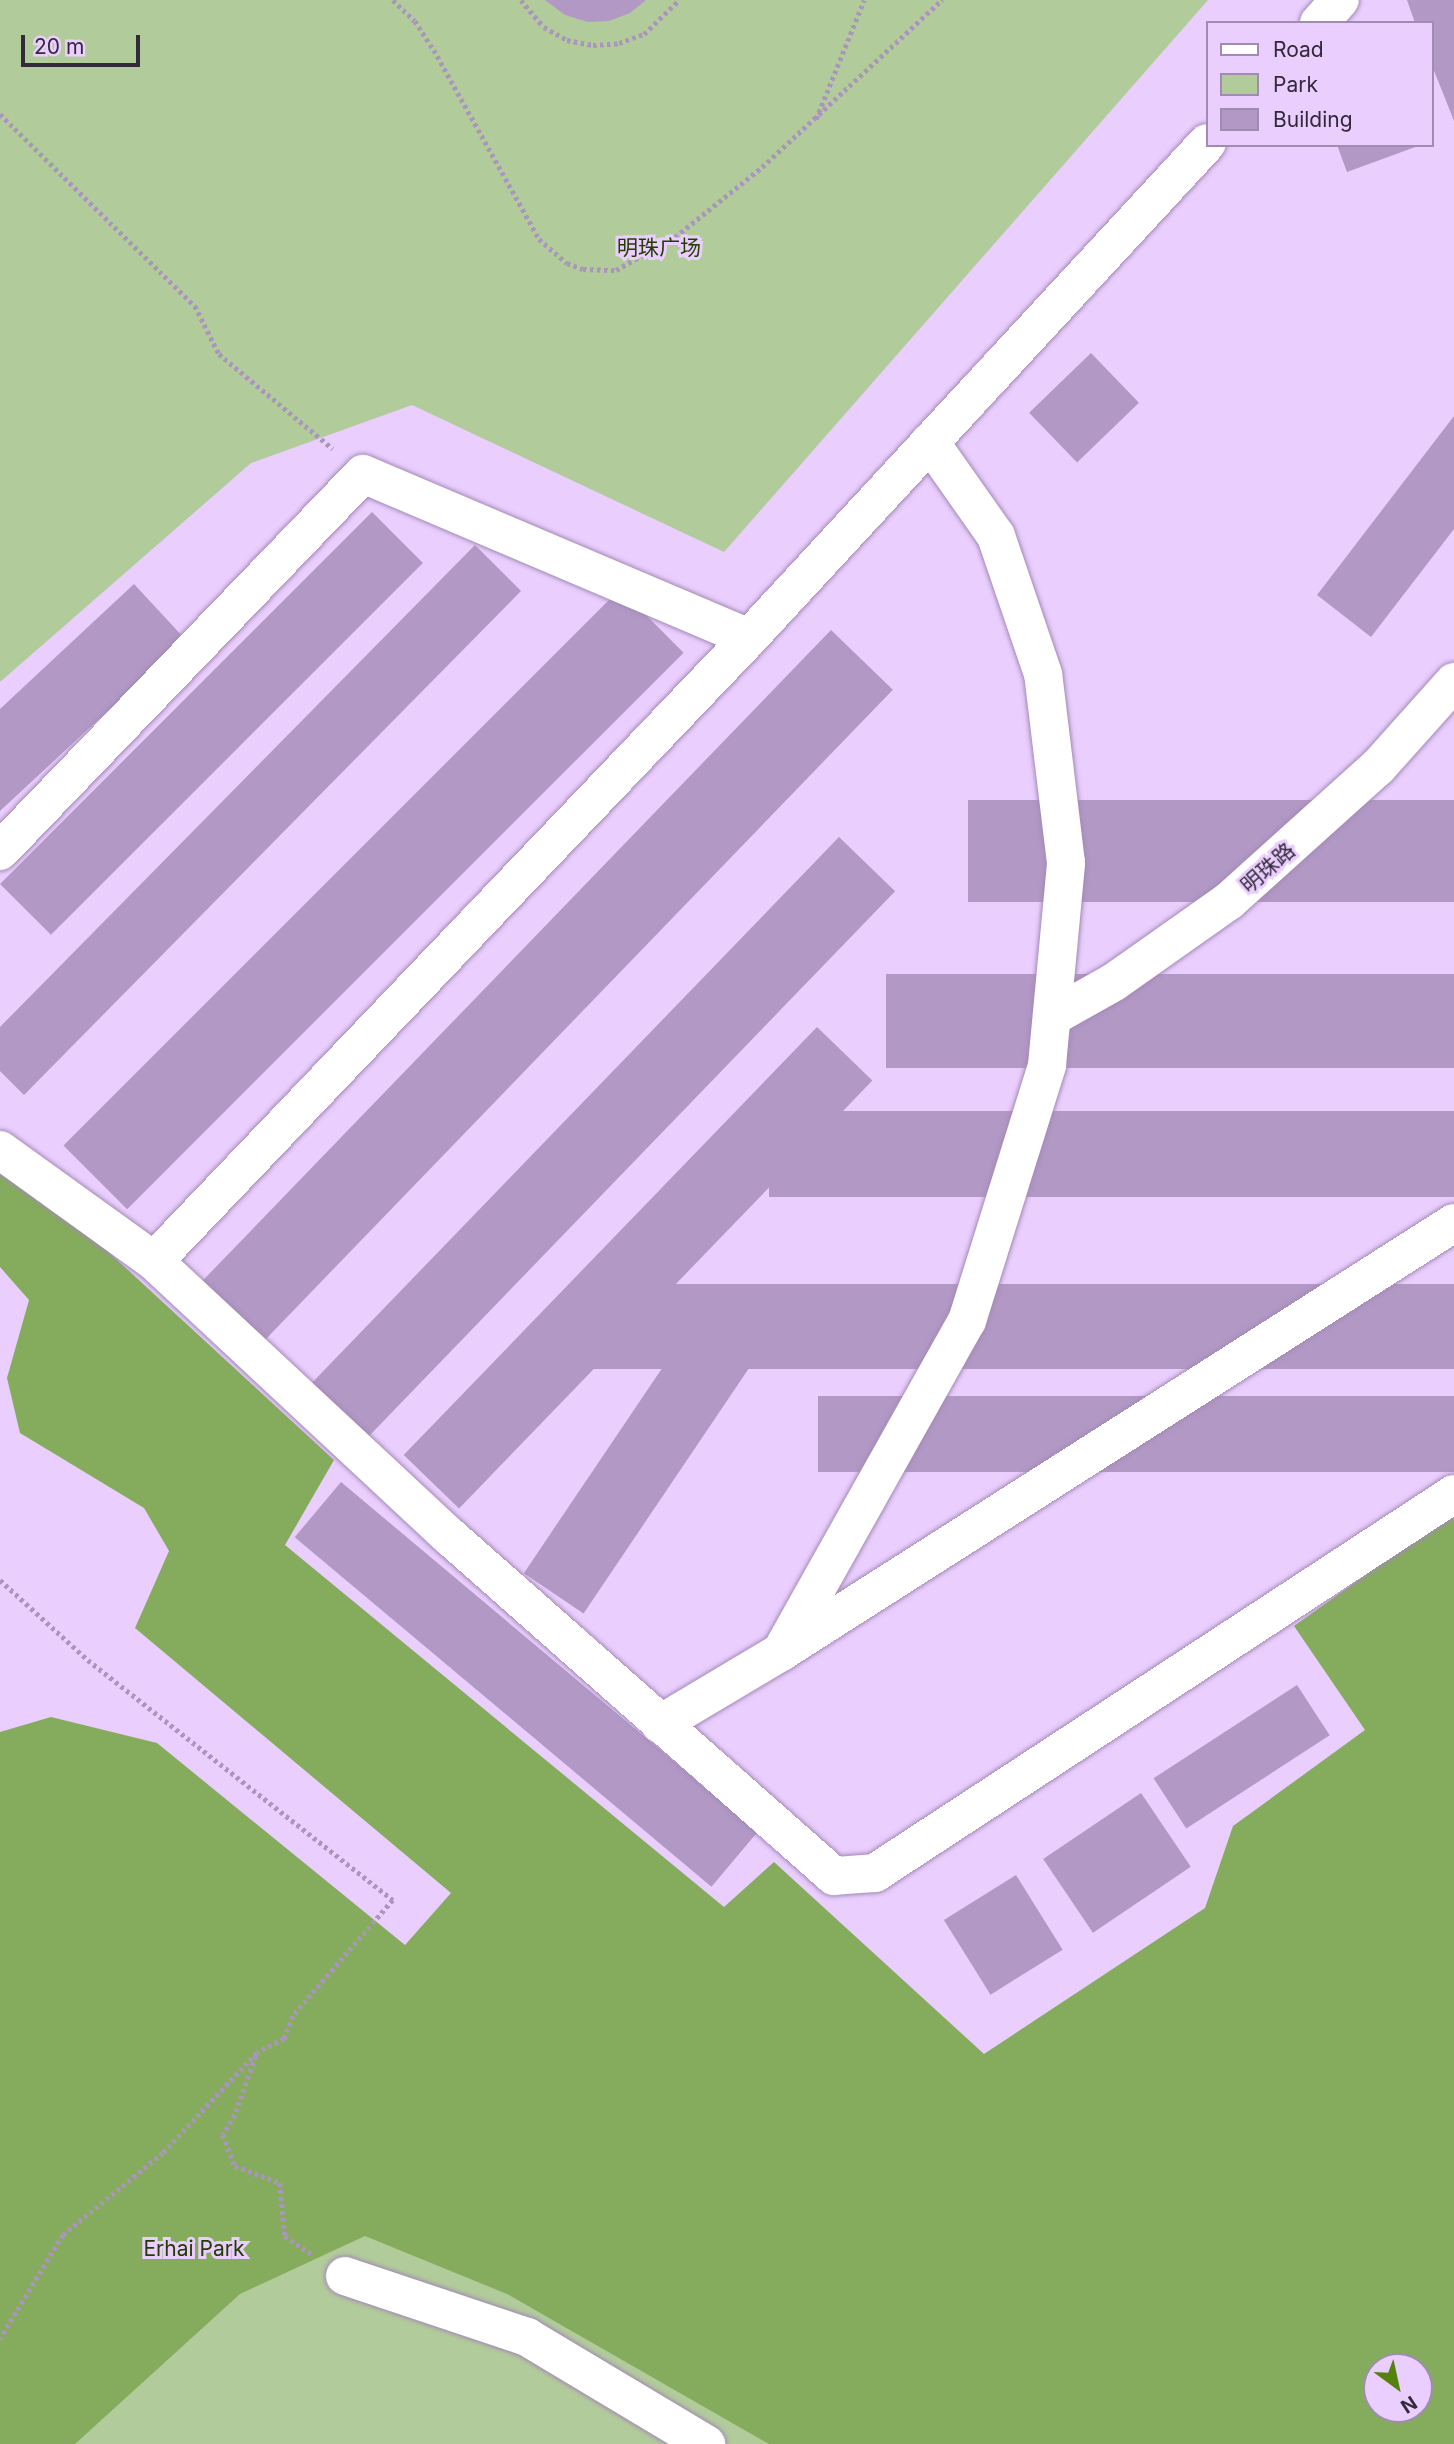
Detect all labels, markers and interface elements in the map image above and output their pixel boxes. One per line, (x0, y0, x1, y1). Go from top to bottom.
scale bar (24, 21, 144, 65)
legend (1206, 21, 1433, 147)
text: 20 m (34, 34, 84, 59)
text: Road (1273, 37, 1324, 62)
text: Park (1273, 72, 1318, 97)
text: Building (1273, 107, 1353, 132)
park label: 明珠广场 (617, 235, 701, 261)
street label: 明珠路 (1236, 838, 1300, 898)
park label: Erhai Park (143, 2236, 245, 2262)
north arrow (1363, 2353, 1433, 2423)
text: N (1396, 2391, 1421, 2418)

